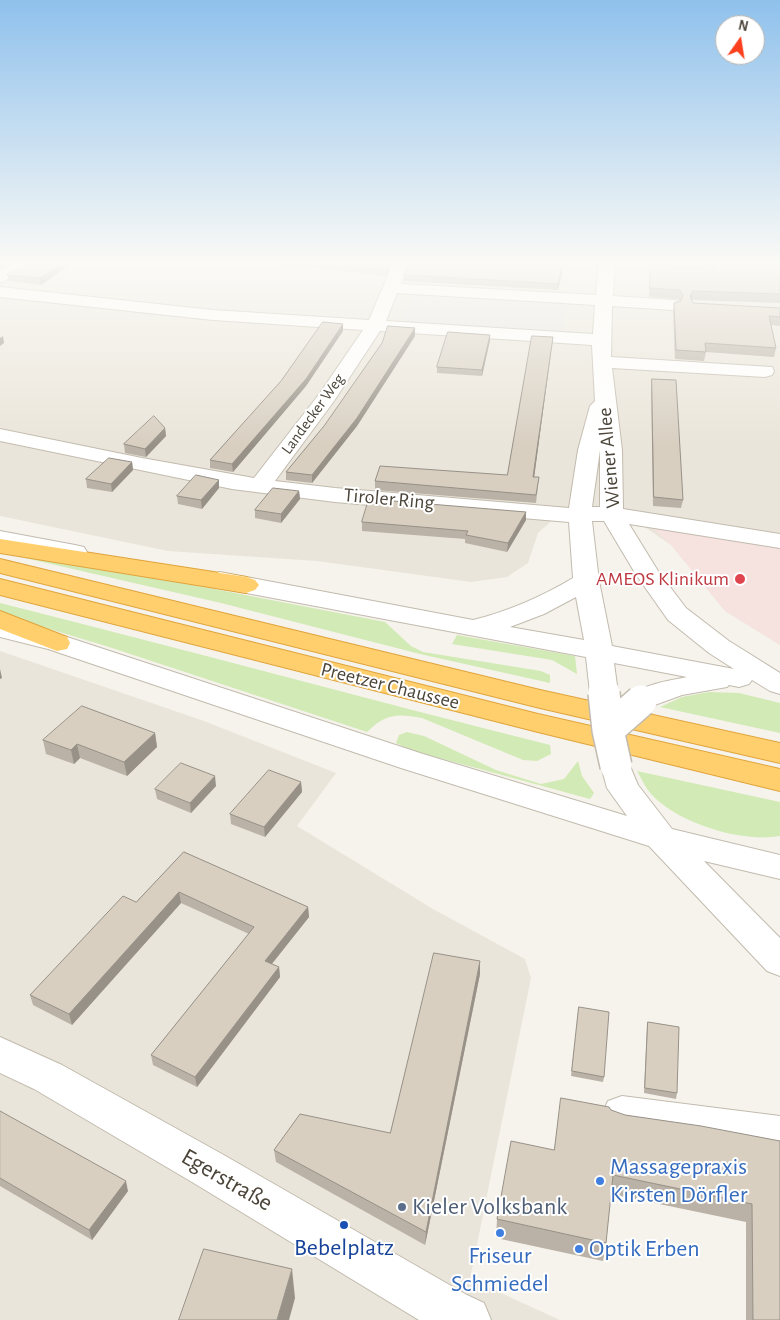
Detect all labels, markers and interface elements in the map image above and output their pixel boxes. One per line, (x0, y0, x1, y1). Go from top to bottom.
north arrow (715, 15, 765, 65)
text: N (737, 18, 749, 34)
street label: Landecker Weg (277, 370, 349, 458)
street label: Wiener Allee (593, 407, 625, 509)
street label: Tiroler Ring (343, 483, 435, 515)
place label: AMEOS Klinikum (596, 567, 729, 591)
marker: AMEOS Klinikum (733, 572, 747, 586)
street label: Preetzer Chaussee (318, 657, 462, 715)
street label: Egerstraße (176, 1142, 278, 1218)
place label: Massagepraxis Kirsten Dörfler (610, 1153, 748, 1209)
marker: Massagepraxis Kirsten Dörfler (594, 1175, 606, 1187)
place label: Kieler Volksbank (412, 1193, 567, 1221)
marker: Kieler Volksbank (396, 1201, 408, 1213)
marker: Bebelplatz (338, 1219, 350, 1231)
marker: Friseur Schmiedel (494, 1227, 506, 1239)
place label: Bebelplatz (294, 1234, 394, 1262)
place label: Optik Erben (589, 1235, 700, 1263)
place label: Friseur Schmiedel (451, 1242, 549, 1298)
marker: Optik Erben (573, 1243, 585, 1255)

